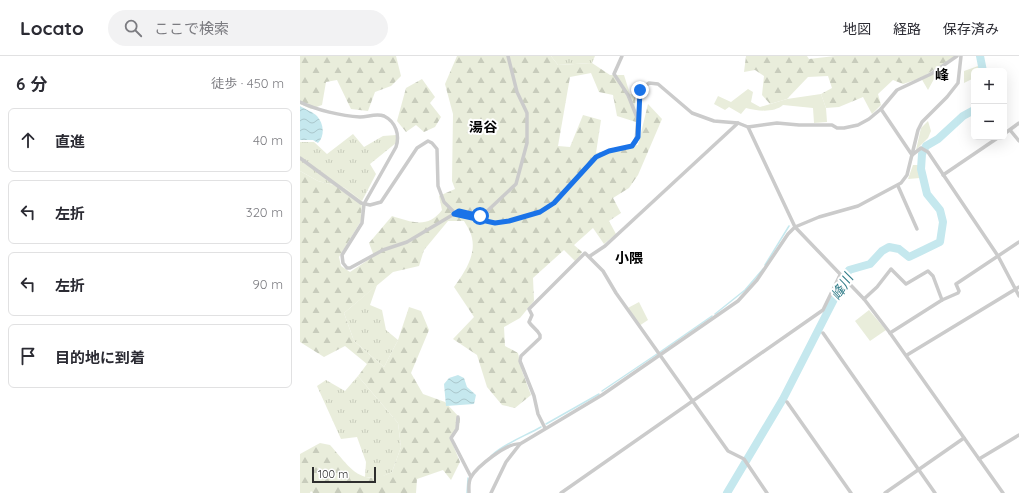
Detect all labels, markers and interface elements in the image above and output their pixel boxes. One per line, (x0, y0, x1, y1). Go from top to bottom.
search box (108, 10, 388, 46)
text: Locato (20, 16, 84, 40)
icon: search (122, 17, 144, 39)
text: ここで検索 (154, 19, 229, 38)
text: 地図 (843, 20, 871, 38)
text: 経路 (893, 20, 921, 38)
text: 保存済み (943, 20, 999, 38)
district label: 峰 (935, 66, 949, 84)
map controls (971, 68, 1007, 140)
button: + (971, 68, 1007, 104)
text: 6 分 (16, 73, 47, 94)
text: 徒歩 · 450 m (211, 75, 284, 91)
route end (631, 81, 649, 99)
button: − (971, 104, 1007, 140)
district label: 湯谷 (469, 118, 498, 136)
icon: ahead (17, 129, 39, 151)
text: 直進 (55, 132, 85, 151)
text: 40 m (253, 132, 283, 148)
icon: left (17, 201, 39, 223)
text: 左折 (55, 204, 85, 223)
text: 320 m (246, 204, 283, 220)
route start (471, 207, 489, 225)
district label: 小隈 (615, 249, 643, 267)
water label: 峰川 (827, 269, 858, 304)
icon: left (17, 273, 39, 295)
text: 左折 (55, 276, 85, 295)
text: 90 m (253, 276, 283, 292)
icon: arrive (17, 345, 39, 367)
text: 目的地に到着 (55, 348, 145, 367)
scale bar (312, 465, 376, 484)
text: 100 m (318, 467, 348, 481)

